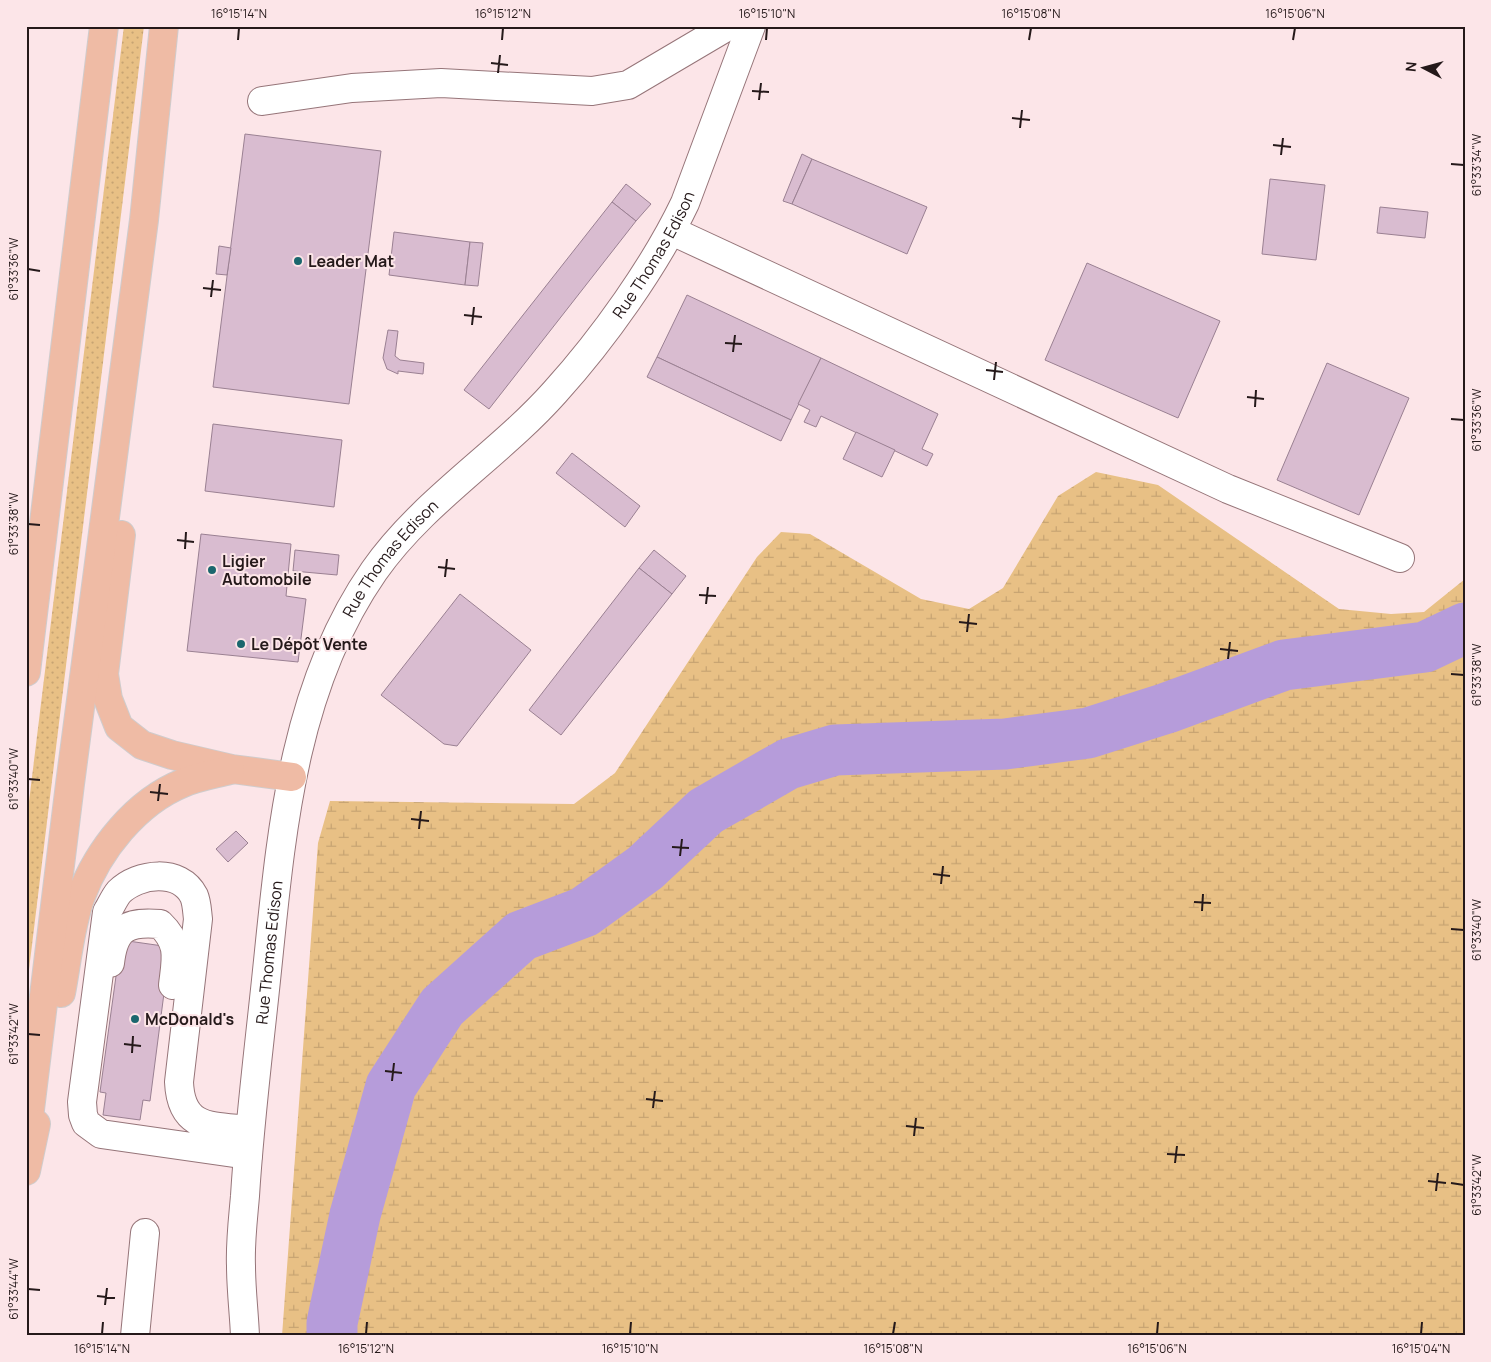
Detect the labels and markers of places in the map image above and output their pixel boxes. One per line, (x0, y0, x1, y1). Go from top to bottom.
place label: Leader Mat (308, 250, 394, 272)
marker: Leader Mat (292, 255, 304, 267)
place label: Ligier Automobile (222, 550, 312, 590)
marker: Ligier Automobile (206, 564, 218, 576)
place label: Le Dépôt Vente (251, 633, 368, 655)
marker: Le Dépôt Vente (235, 638, 247, 650)
place label: McDonald's (145, 1008, 234, 1030)
marker: McDonald's (129, 1013, 141, 1025)

